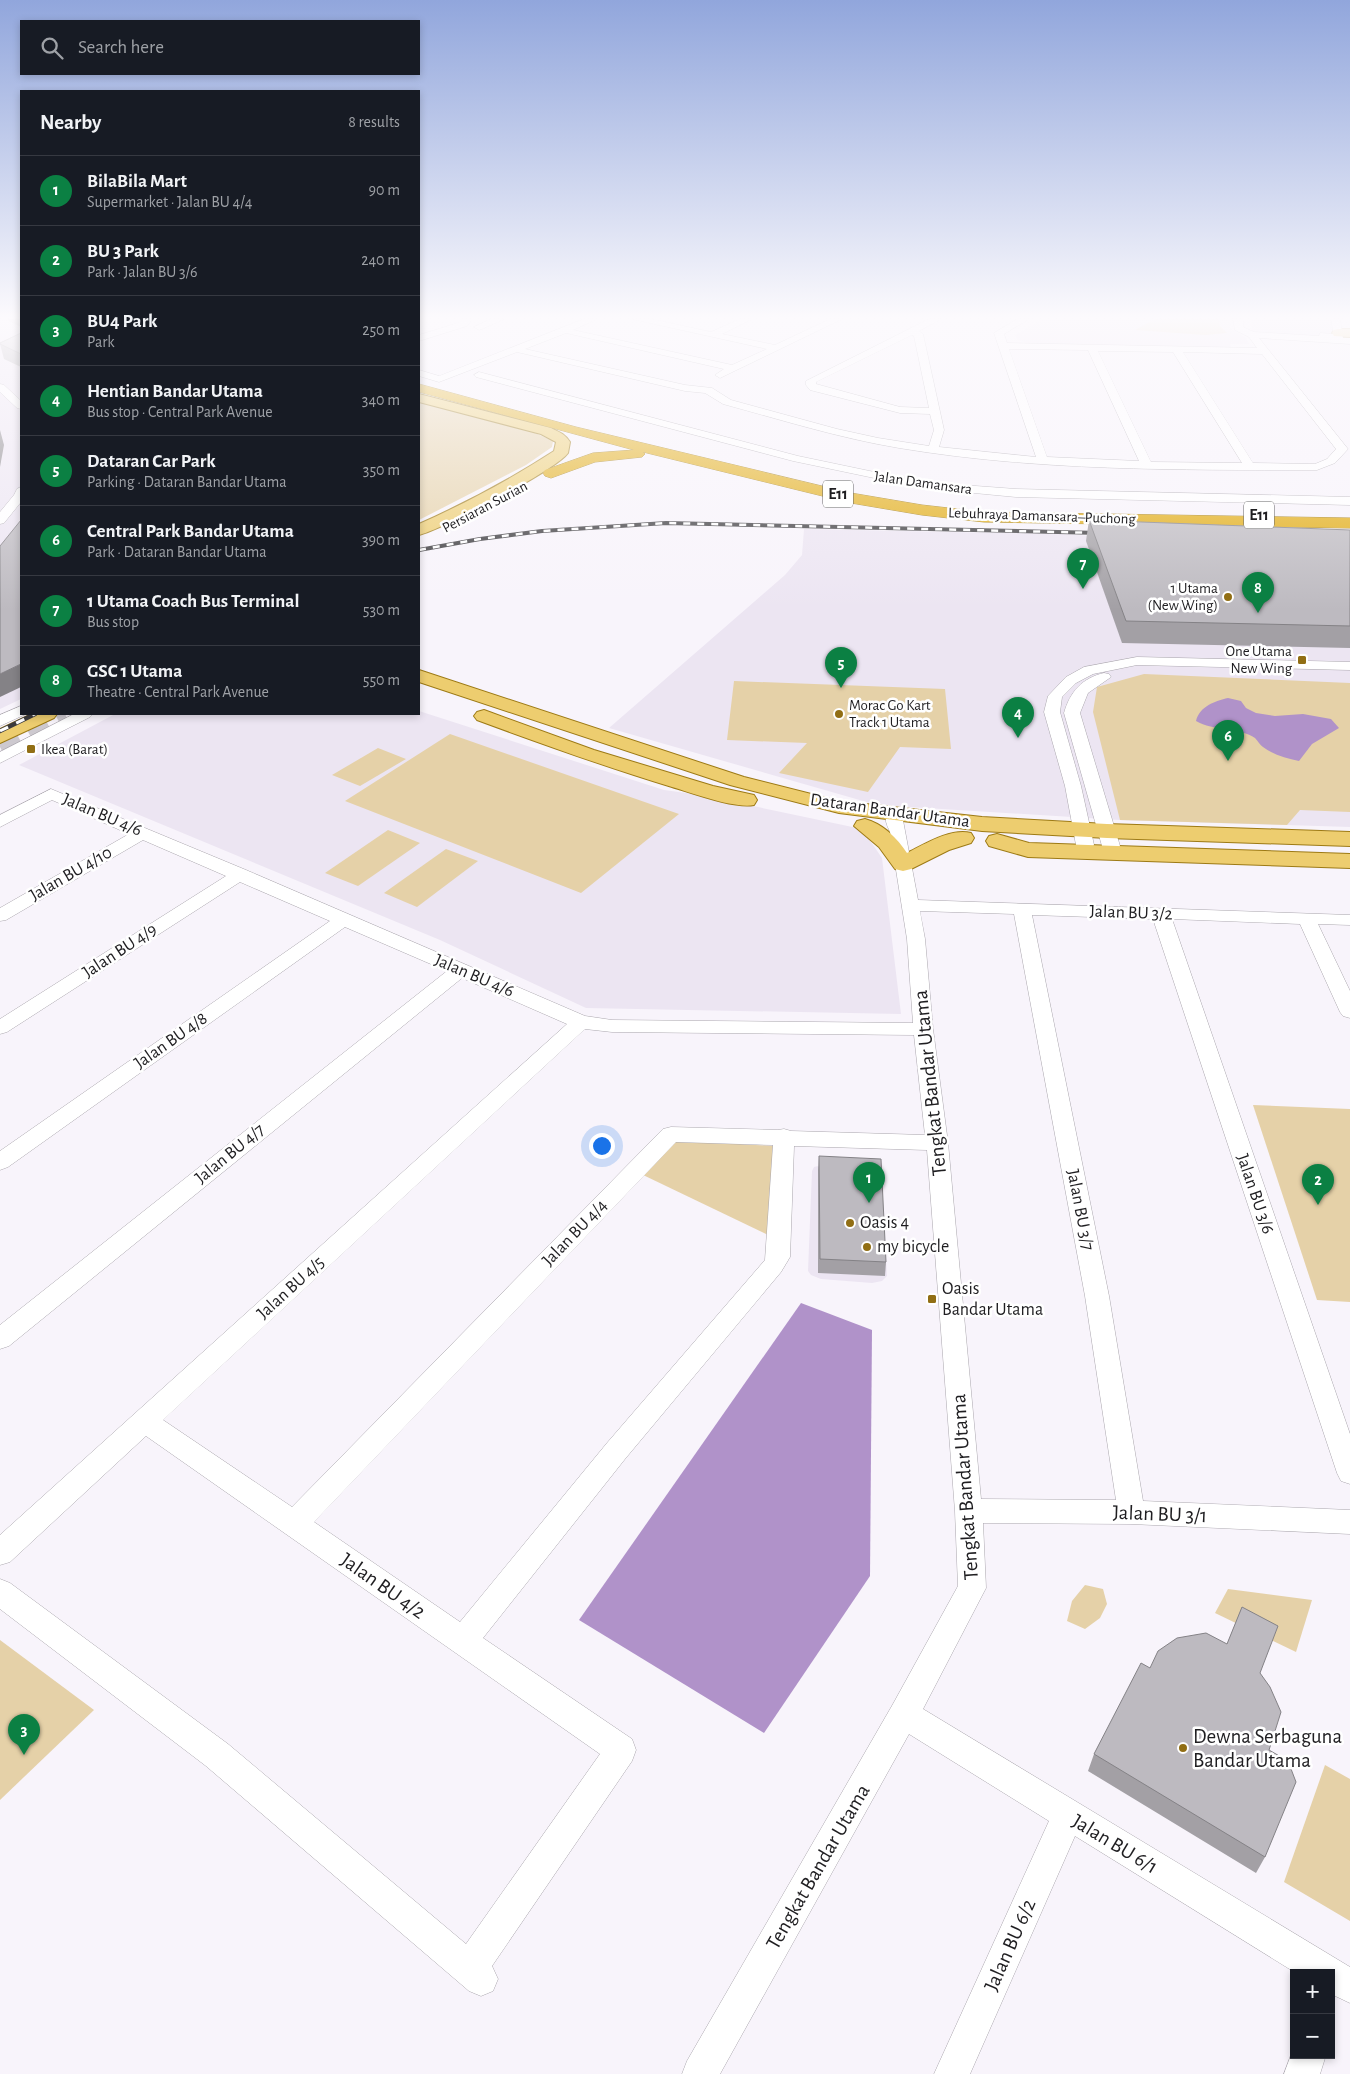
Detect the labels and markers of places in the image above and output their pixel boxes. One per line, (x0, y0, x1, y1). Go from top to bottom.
pin: 7 (1067, 548, 1099, 589)
pin: 8 (1242, 572, 1274, 613)
place label: 1 Utama (New Wing) (1148, 581, 1218, 613)
marker: 1 Utama (New Wing) (1222, 591, 1234, 603)
place label: One Utama New Wing (1225, 644, 1293, 676)
pin: 5 (825, 647, 857, 688)
marker: One Utama New Wing (1296, 654, 1308, 666)
pin: 4 (1002, 697, 1034, 738)
place label: Morac Go Kart Track 1 Utama (849, 698, 931, 730)
marker: Morac Go Kart Track 1 Utama (833, 708, 845, 720)
pin: 6 (1212, 720, 1244, 761)
place label: Ikea (Barat) (41, 742, 108, 757)
marker: Ikea (Barat) (25, 743, 37, 755)
pin: 1 (853, 1162, 885, 1203)
pin: 2 (1302, 1164, 1334, 1205)
place label: Oasis 4 (860, 1214, 909, 1232)
marker: Oasis 4 (844, 1217, 856, 1229)
place label: my bicycle (877, 1238, 949, 1256)
marker: my bicycle (861, 1241, 873, 1253)
place label: Oasis Bandar Utama (942, 1280, 1043, 1319)
marker: Oasis Bandar Utama (926, 1293, 938, 1305)
pin: 3 (8, 1714, 40, 1755)
place label: Dewna Serbaguna Bandar Utama (1193, 1726, 1342, 1771)
marker: Dewna Serbaguna Bandar Utama (1177, 1742, 1189, 1754)

